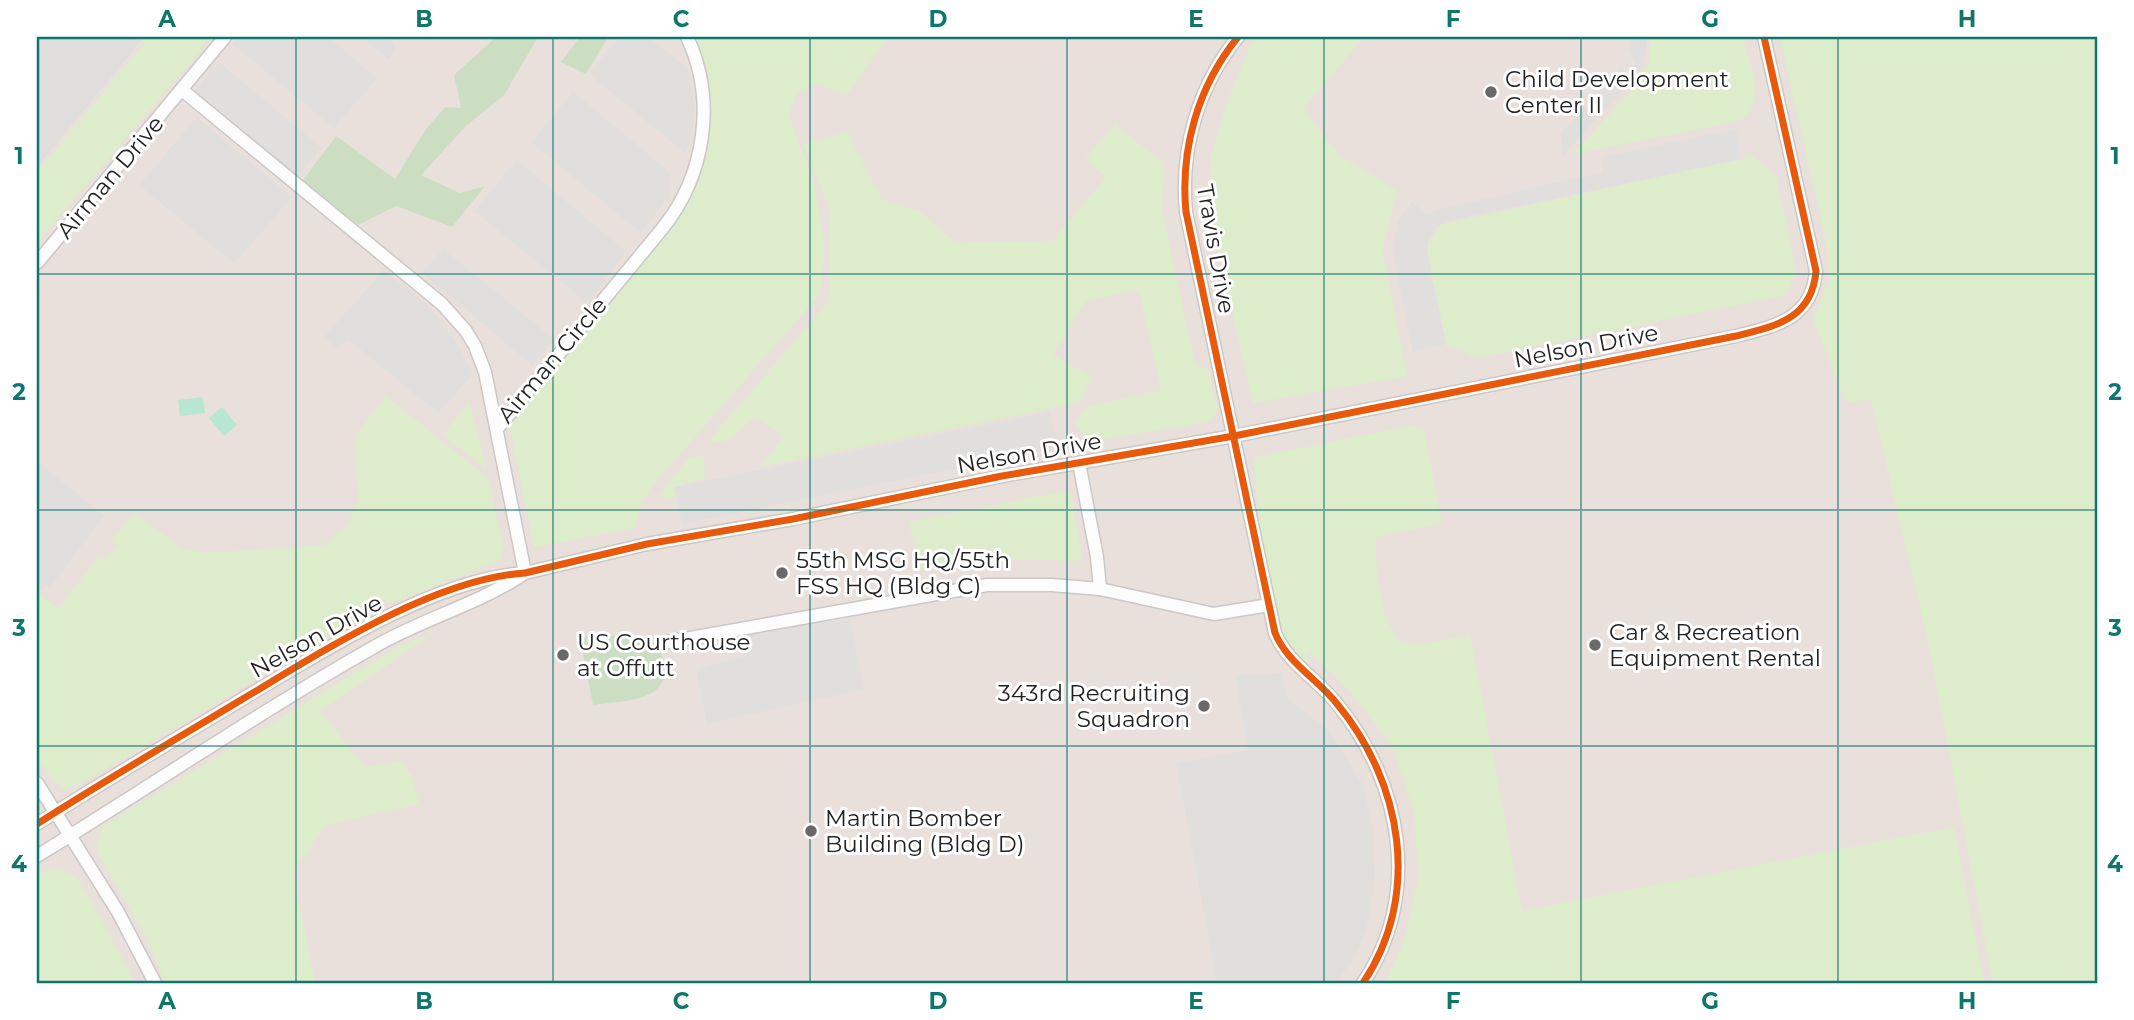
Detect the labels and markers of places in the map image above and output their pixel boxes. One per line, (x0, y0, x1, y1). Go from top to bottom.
place label: Child Development Center II (1505, 65, 1729, 119)
marker: Child Development Center II (1483, 84, 1499, 100)
place label: 55th MSG HQ/55th FSS HQ (Bldg C) (796, 546, 1010, 600)
marker: 55th MSG HQ/55th FSS HQ (Bldg C) (774, 565, 790, 581)
place label: Car & Recreation Equipment Rental (1609, 618, 1821, 672)
place label: US Courthouse at Offutt (577, 628, 751, 682)
marker: Car & Recreation Equipment Rental (1587, 637, 1603, 653)
marker: US Courthouse at Offutt (555, 647, 571, 663)
place label: 343rd Recruiting Squadron (998, 679, 1190, 733)
marker: 343rd Recruiting Squadron (1196, 698, 1212, 714)
place label: Martin Bomber Building (Bldg D) (825, 804, 1025, 858)
marker: Martin Bomber Building (Bldg D) (803, 823, 819, 839)

